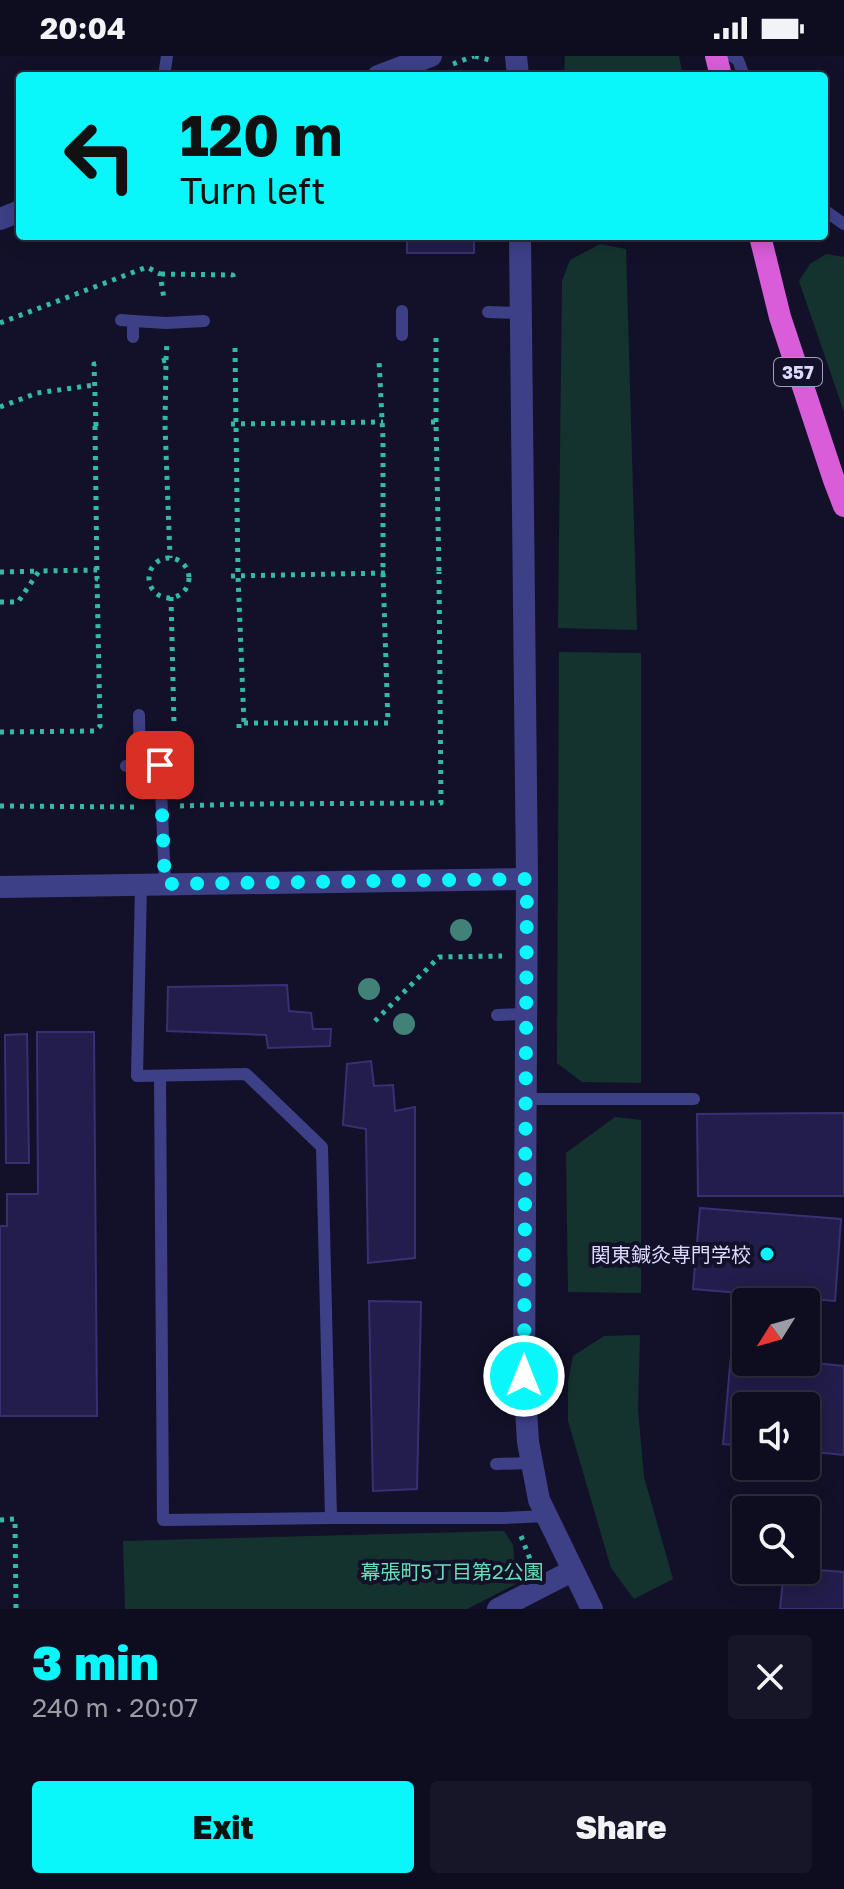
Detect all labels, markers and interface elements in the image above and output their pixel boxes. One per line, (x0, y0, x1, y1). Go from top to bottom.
text: 20:04 (40, 10, 126, 46)
text: 120 m (180, 101, 342, 168)
icon: left (48, 104, 152, 208)
text: Turn left (180, 169, 326, 212)
road number: 357 (774, 358, 822, 386)
pin (126, 731, 194, 799)
icon: arrive (138, 743, 182, 787)
place label: 関東鍼灸専門学校 (591, 1242, 751, 1266)
marker: 関東鍼灸専門学校 (758, 1245, 776, 1263)
north arrow (732, 1288, 820, 1376)
map controls (732, 1288, 820, 1584)
position arrow (482, 1334, 566, 1418)
button: sound (732, 1392, 820, 1480)
button: search (732, 1496, 820, 1584)
park label: 幕張町5丁目第2公園 (360, 1559, 544, 1583)
text: 3 min (32, 1633, 159, 1691)
button: close (728, 1635, 812, 1719)
text: 240 m · 20:07 (32, 1692, 198, 1723)
button: Exit (32, 1781, 414, 1873)
button: Share (430, 1781, 812, 1873)

